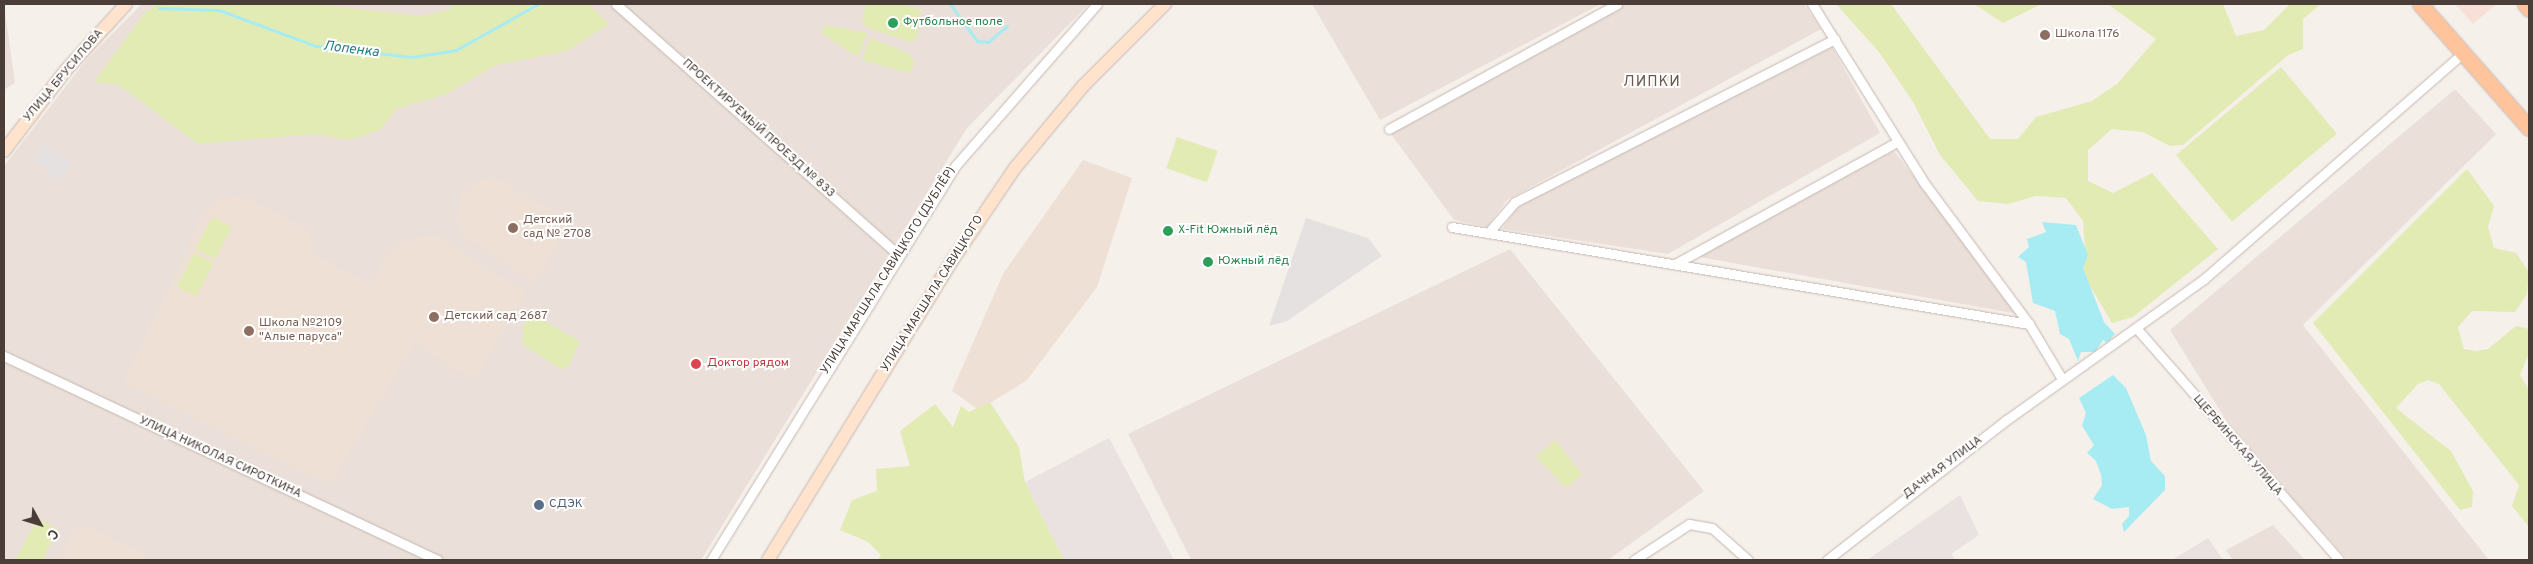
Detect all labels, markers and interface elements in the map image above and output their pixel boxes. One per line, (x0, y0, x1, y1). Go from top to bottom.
place label: Футбольное поле (903, 16, 1003, 30)
marker: Футбольное поле (887, 17, 899, 29)
street label: УЛИЦА БРУСИЛОВА (21, 27, 107, 125)
place label: Школа 1176 (2055, 28, 2119, 42)
marker: Школа 1176 (2039, 29, 2051, 41)
water label: Лопенка (322, 38, 380, 62)
street label: ПРОЕКТИРУЕМЫЙ ПРОЕЗД № 833 (679, 57, 837, 201)
district label: ЛИПКИ (1622, 74, 1682, 92)
street label: УЛИЦА МАРШАЛА САВИЦКОГО (ДУБЛЁР) (818, 164, 960, 378)
street label: УЛИЦА МАРШАЛА САВИЦКОГО (879, 213, 987, 375)
place label: Детский сад № 2708 (523, 214, 591, 242)
marker: Детский сад № 2708 (507, 222, 519, 234)
place label: X-Fit Южный лёд (1178, 224, 1278, 238)
marker: X-Fit Южный лёд (1162, 225, 1174, 237)
place label: Южный лёд (1218, 255, 1289, 269)
marker: Южный лёд (1202, 256, 1214, 268)
place label: Детский сад 2687 (444, 310, 548, 324)
marker: Детский сад 2687 (428, 311, 440, 323)
place label: Школа №2109 "Алые паруса" (259, 317, 342, 345)
marker: Школа №2109 "Алые паруса" (243, 325, 255, 337)
marker: Доктор рядом (689, 357, 703, 371)
place label: Доктор рядом (707, 357, 789, 371)
street label: ЩЕРБИНСКАЯ УЛИЦА (2189, 393, 2285, 499)
street label: УЛИЦА НИКОЛАЯ СИРОТКИНА (136, 414, 304, 502)
street label: ДАЧНАЯ УЛИЦА (1900, 433, 1986, 503)
place label: СДЭК (549, 498, 583, 512)
north arrow (15, 499, 65, 549)
marker: СДЭК (533, 499, 545, 511)
text: С (43, 525, 61, 543)

